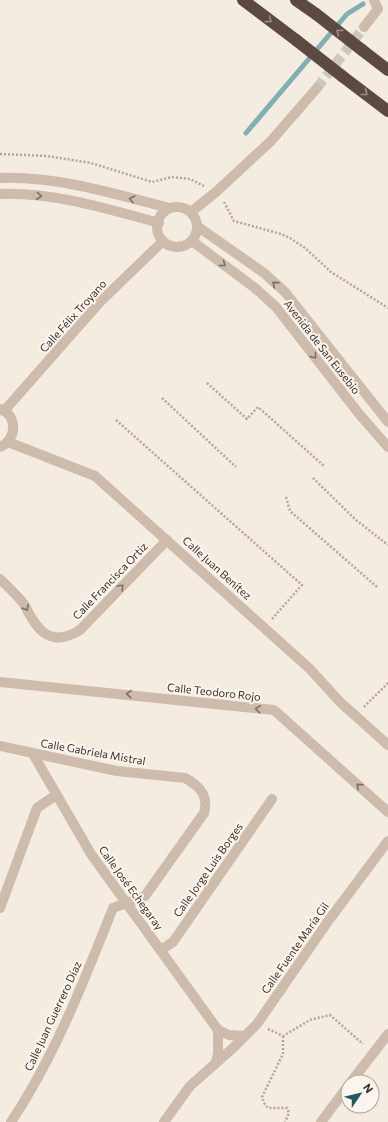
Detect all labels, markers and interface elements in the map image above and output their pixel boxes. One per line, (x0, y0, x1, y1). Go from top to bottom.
one-way arrow (265, 15, 272, 22)
one-way arrow (336, 30, 343, 37)
one-way arrow (361, 89, 368, 96)
one-way arrow (36, 192, 42, 201)
one-way arrow (128, 195, 135, 203)
one-way arrow (219, 260, 226, 267)
street label: Calle Félix Troyano (37, 276, 109, 355)
one-way arrow (273, 281, 280, 288)
street label: Avenida de San Eusebio (282, 297, 363, 397)
one-way arrow (309, 351, 316, 358)
street label: Calle Juan Benítez (180, 533, 255, 603)
street label: Calle Francisca Ortiz (70, 539, 150, 622)
one-way arrow (117, 584, 124, 592)
one-way arrow (21, 604, 28, 611)
street label: Calle Teodoro Rojo (167, 680, 262, 703)
one-way arrow (126, 690, 132, 699)
one-way arrow (255, 704, 261, 713)
street label: Calle Gabriela Mistral (40, 736, 147, 767)
one-way arrow (356, 783, 364, 791)
street label: Calle Jorge Luis Borges (170, 820, 246, 920)
street label: Calle José Echegaray (96, 843, 166, 933)
street label: Calle Fuente María Gil (258, 900, 331, 996)
street label: Calle Juan Guerrero Díaz (21, 958, 85, 1073)
north arrow (340, 1074, 380, 1114)
text: N (361, 1081, 376, 1095)

